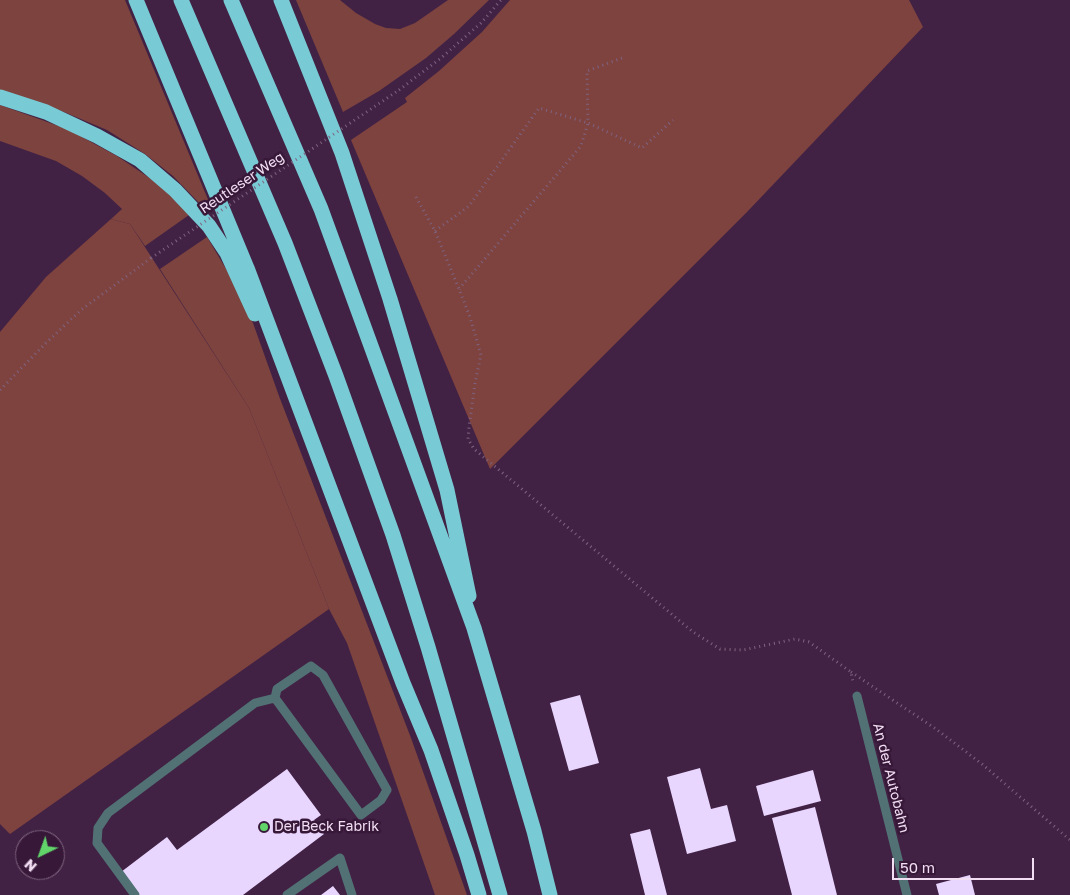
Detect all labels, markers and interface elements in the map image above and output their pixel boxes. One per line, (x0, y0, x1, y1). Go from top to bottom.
street label: Reutleser Weg (197, 149, 287, 217)
street label: An der Autobahn (869, 721, 913, 835)
place label: Der Beck Fabrik (274, 819, 379, 835)
marker: Der Beck Fabrik (258, 821, 270, 833)
north arrow (15, 830, 65, 880)
scale bar (895, 848, 1038, 880)
text: N (21, 856, 40, 876)
text: 50 m (900, 858, 935, 876)

